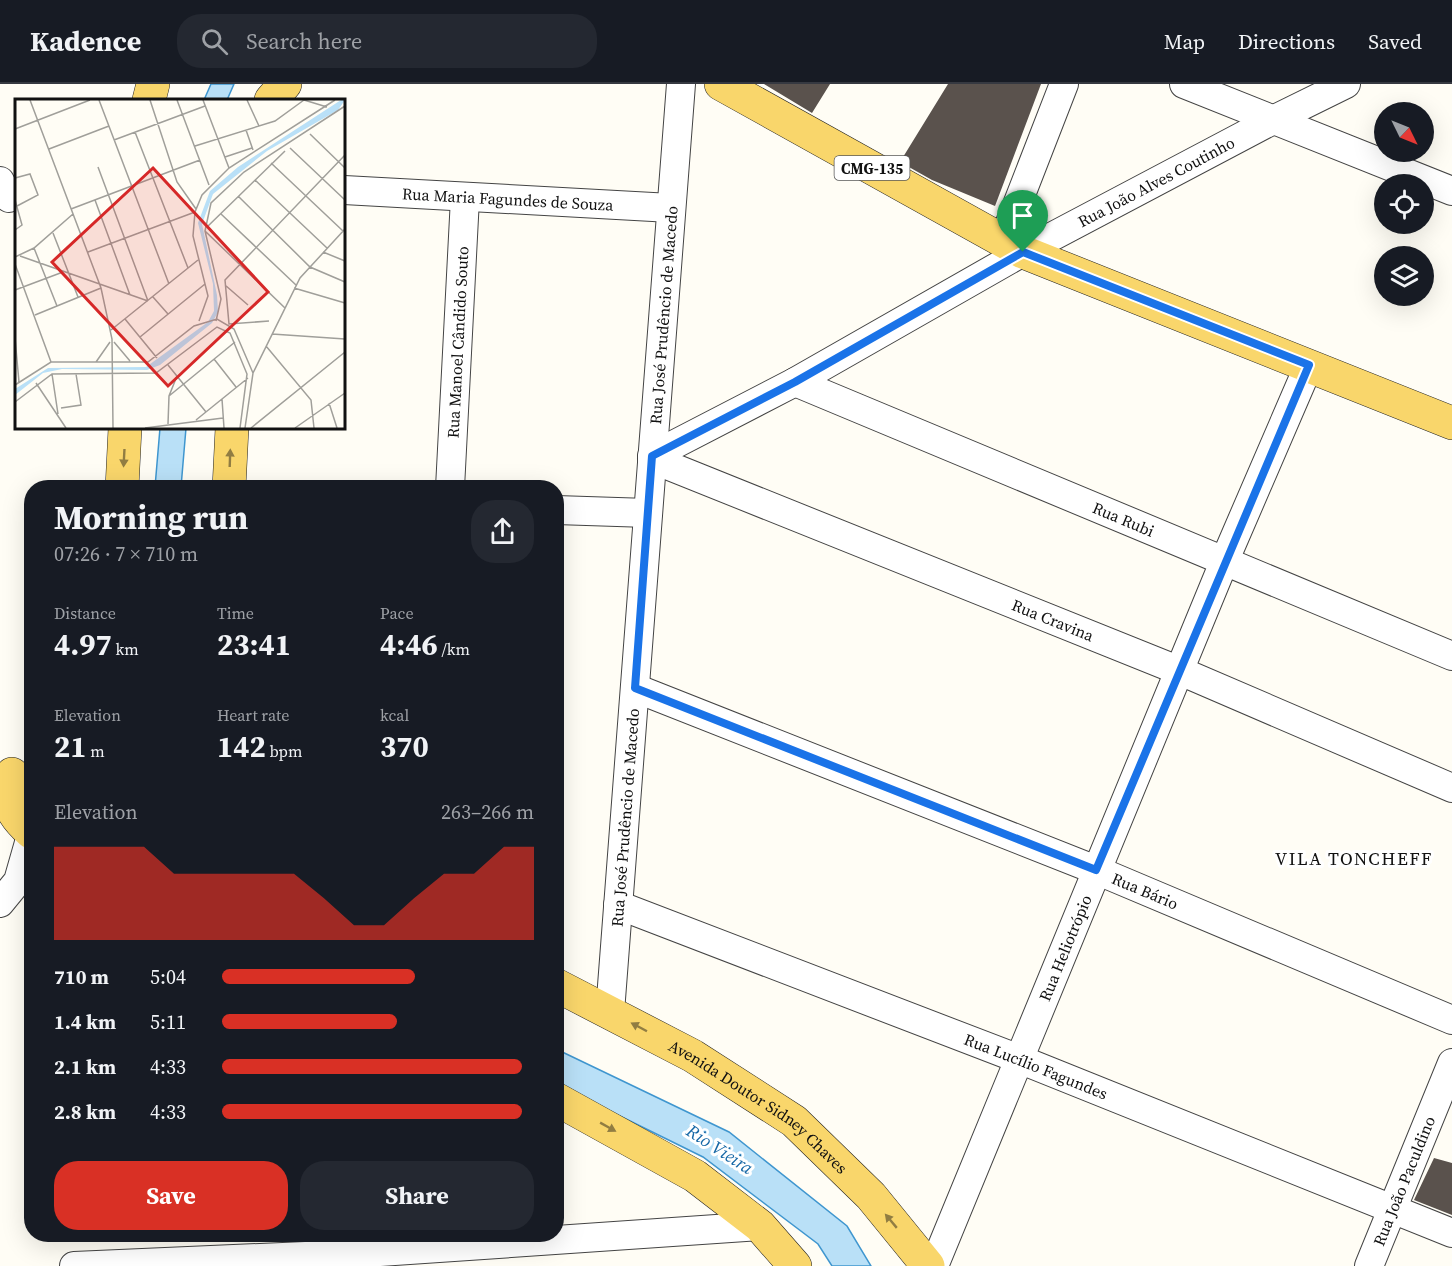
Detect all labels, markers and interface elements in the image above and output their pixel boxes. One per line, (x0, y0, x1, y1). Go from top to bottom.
search box (177, 14, 597, 68)
text: Kadence (30, 22, 141, 60)
icon: search (198, 25, 231, 58)
text: Search here (246, 26, 362, 56)
text: Map (1164, 27, 1205, 56)
text: Directions (1238, 27, 1335, 56)
text: Saved (1368, 27, 1422, 56)
inset map (15, 99, 345, 429)
north arrow (1374, 102, 1434, 162)
map controls (1374, 102, 1434, 306)
street label: Rua João Alves Coutinho (1074, 131, 1239, 232)
road number: CMG-135 (834, 156, 910, 180)
button: locate (1374, 174, 1434, 234)
street label: Rua Maria Fagundes de Souza (402, 182, 615, 216)
pin (997, 190, 1048, 252)
icon: arrive (1006, 199, 1039, 232)
street label: Rua José Prudêncio de Macedo (644, 205, 683, 425)
street label: Rua Manoel Cândido Souto (442, 245, 474, 439)
button: layers (1374, 246, 1434, 306)
one-way arrow (119, 448, 128, 467)
one-way arrow (226, 448, 235, 467)
text: Morning run (54, 495, 248, 540)
street label: Rua Rubi (1089, 496, 1158, 542)
button: share (471, 500, 534, 563)
text: 07:26 · 7 × 710 m (54, 540, 198, 568)
street label: Rua Cravina (1009, 594, 1098, 647)
text: Distance (54, 602, 116, 624)
text: Time (217, 602, 254, 624)
text: Pace (380, 602, 414, 624)
text: 4.97 (54, 624, 112, 665)
text: 23:41 (217, 624, 291, 665)
text: 4:46 (380, 624, 438, 665)
text: km (112, 638, 139, 660)
text: /km (438, 638, 470, 660)
text: Elevation (54, 704, 121, 726)
text: Heart rate (217, 704, 289, 726)
text: kcal (380, 704, 409, 726)
street label: Rua José Prudêncio de Macedo (606, 707, 644, 928)
text: 21 (54, 726, 87, 767)
text: 142 (217, 726, 266, 767)
text: 370 (380, 726, 429, 767)
text: m (87, 740, 105, 762)
text: bpm (266, 740, 302, 762)
text: Elevation (54, 798, 138, 826)
text: 263–266 m (441, 798, 534, 826)
district label: VILA TONCHEFF (1275, 846, 1433, 871)
street label: Rua Bário (1109, 867, 1182, 915)
street label: Rua Heliotrópio (1033, 891, 1097, 1005)
text: 710 m (54, 963, 109, 991)
text: 5:04 (150, 963, 186, 991)
text: 1.4 km (54, 1008, 116, 1036)
text: 5:11 (150, 1008, 186, 1036)
one-way arrow (630, 1022, 647, 1032)
street label: Rua Lucílio Fagundes (961, 1028, 1111, 1105)
street label: Avenida Doutor Sidney Chaves (665, 1034, 853, 1178)
text: 2.1 km (54, 1053, 116, 1081)
text: 4:33 (150, 1053, 186, 1081)
text: 2.8 km (54, 1098, 116, 1126)
text: 4:33 (150, 1098, 186, 1126)
street label: Rua João Paculdino (1367, 1112, 1440, 1249)
water label: Rio Vieira (681, 1118, 759, 1180)
one-way arrow (599, 1122, 616, 1132)
button: Save (54, 1161, 288, 1230)
button: Share (300, 1161, 534, 1230)
one-way arrow (885, 1213, 898, 1229)

